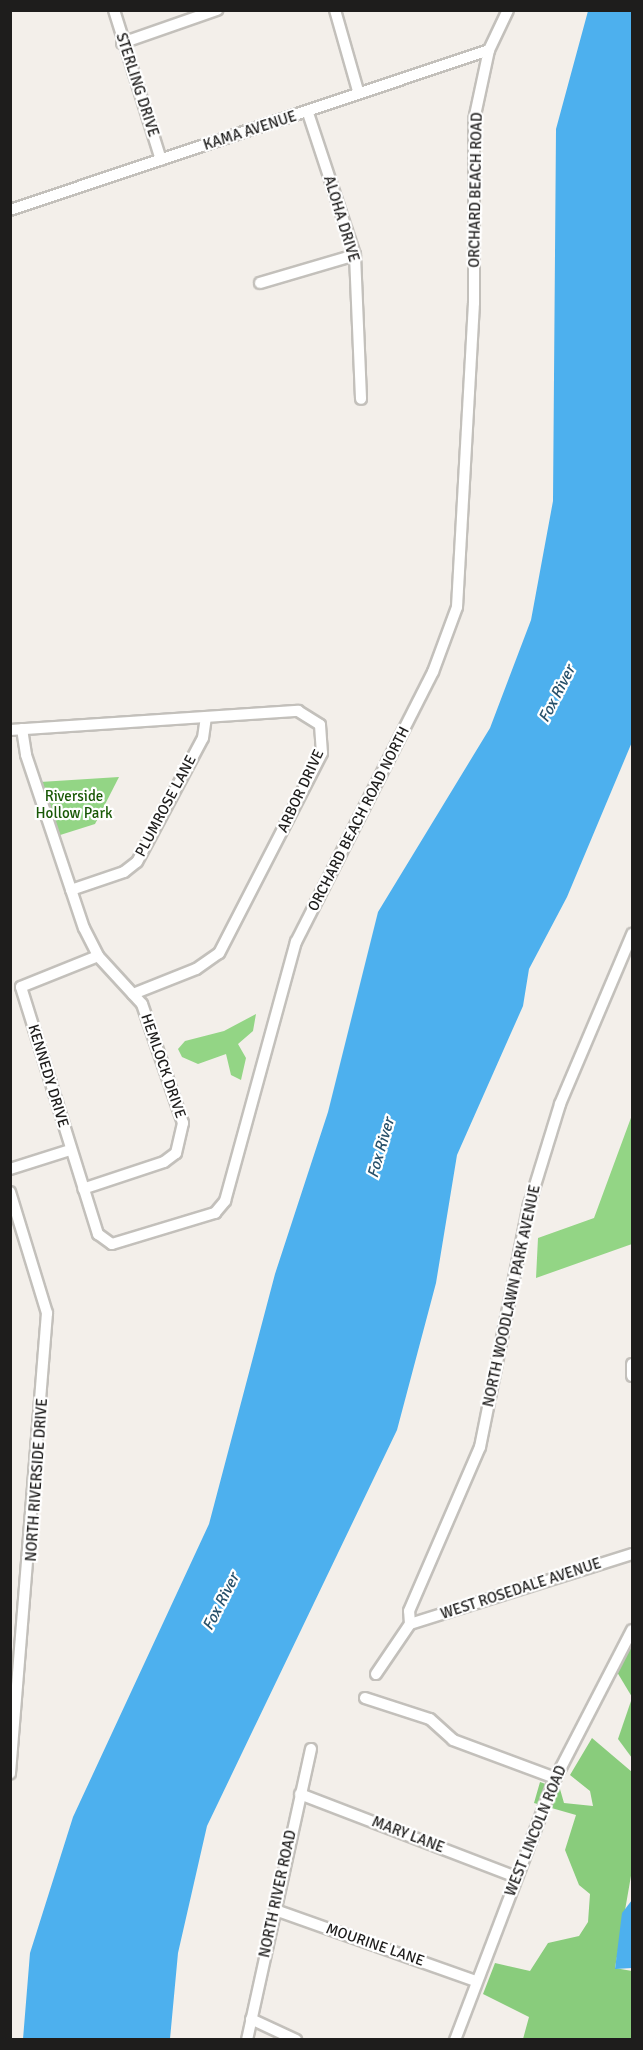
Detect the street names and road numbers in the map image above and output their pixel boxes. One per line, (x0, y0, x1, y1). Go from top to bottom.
street label: STERLING DRIVE (112, 31, 162, 139)
street label: KAMA AVENUE (201, 107, 299, 155)
street label: ORCHARD BEACH ROAD (466, 112, 486, 268)
street label: ALOHA DRIVE (319, 174, 363, 264)
street label: ORCHARD BEACH ROAD NORTH (304, 724, 414, 914)
street label: ARBOR DRIVE (274, 747, 328, 835)
street label: PLUMROSE LANE (132, 752, 200, 860)
street label: HEMLOCK DRIVE (137, 1011, 189, 1121)
street label: KENNEDY DRIVE (24, 1022, 72, 1130)
street label: NORTH WOODLAWN PARK AVENUE (480, 1183, 544, 1409)
street label: NORTH RIVERSIDE DRIVE (22, 1398, 52, 1562)
street label: WEST ROSEDALE AVENUE (438, 1555, 604, 1623)
street label: WEST LINCOLN ROAD (502, 1763, 570, 1899)
street label: MARY LANE (369, 1813, 447, 1857)
street label: NORTH RIVER ROAD (256, 1829, 300, 1959)
street label: MOURINE LANE (323, 1920, 427, 1970)

